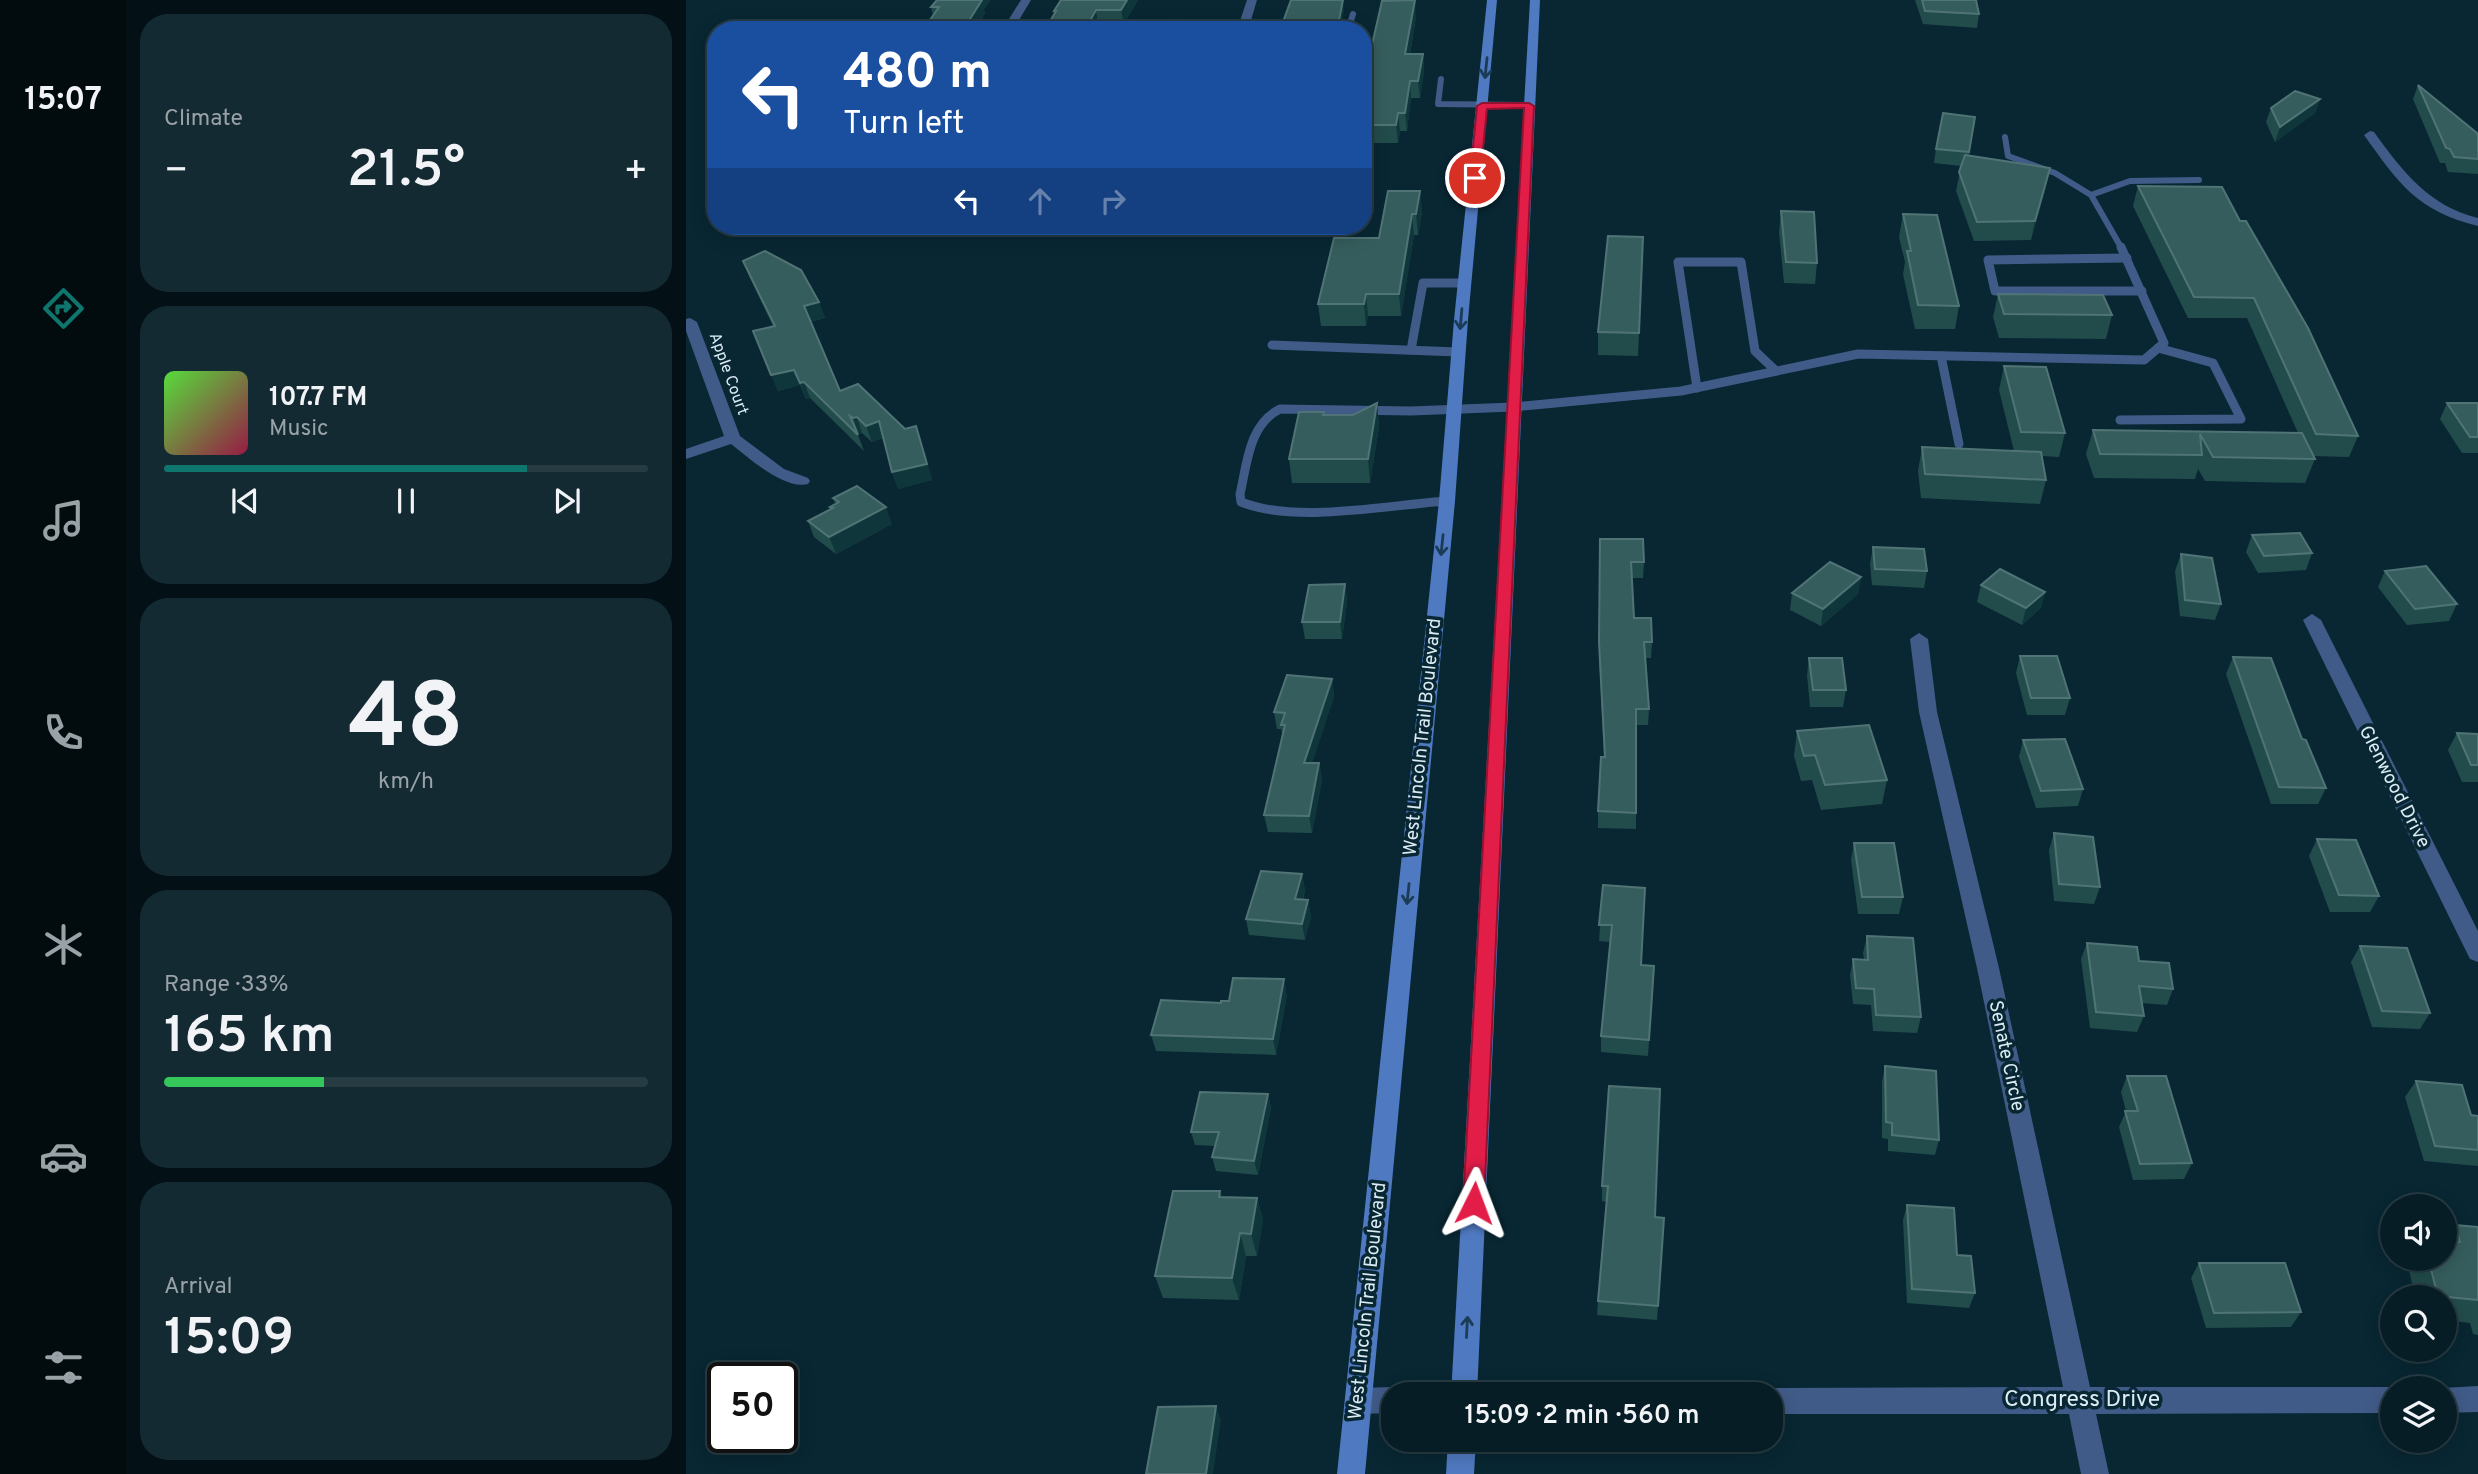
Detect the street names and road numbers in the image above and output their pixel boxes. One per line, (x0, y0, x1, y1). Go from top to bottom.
street label: Apple Court (704, 330, 752, 418)
street label: West Lincoln Trail Boulevard (1399, 617, 1447, 857)
street label: Glenwood Drive (2353, 722, 2435, 852)
street label: Senate Circle (1983, 999, 2029, 1113)
street label: West Lincoln Trail Boulevard (1344, 1181, 1392, 1421)
street label: Congress Drive (2004, 1386, 2160, 1415)

